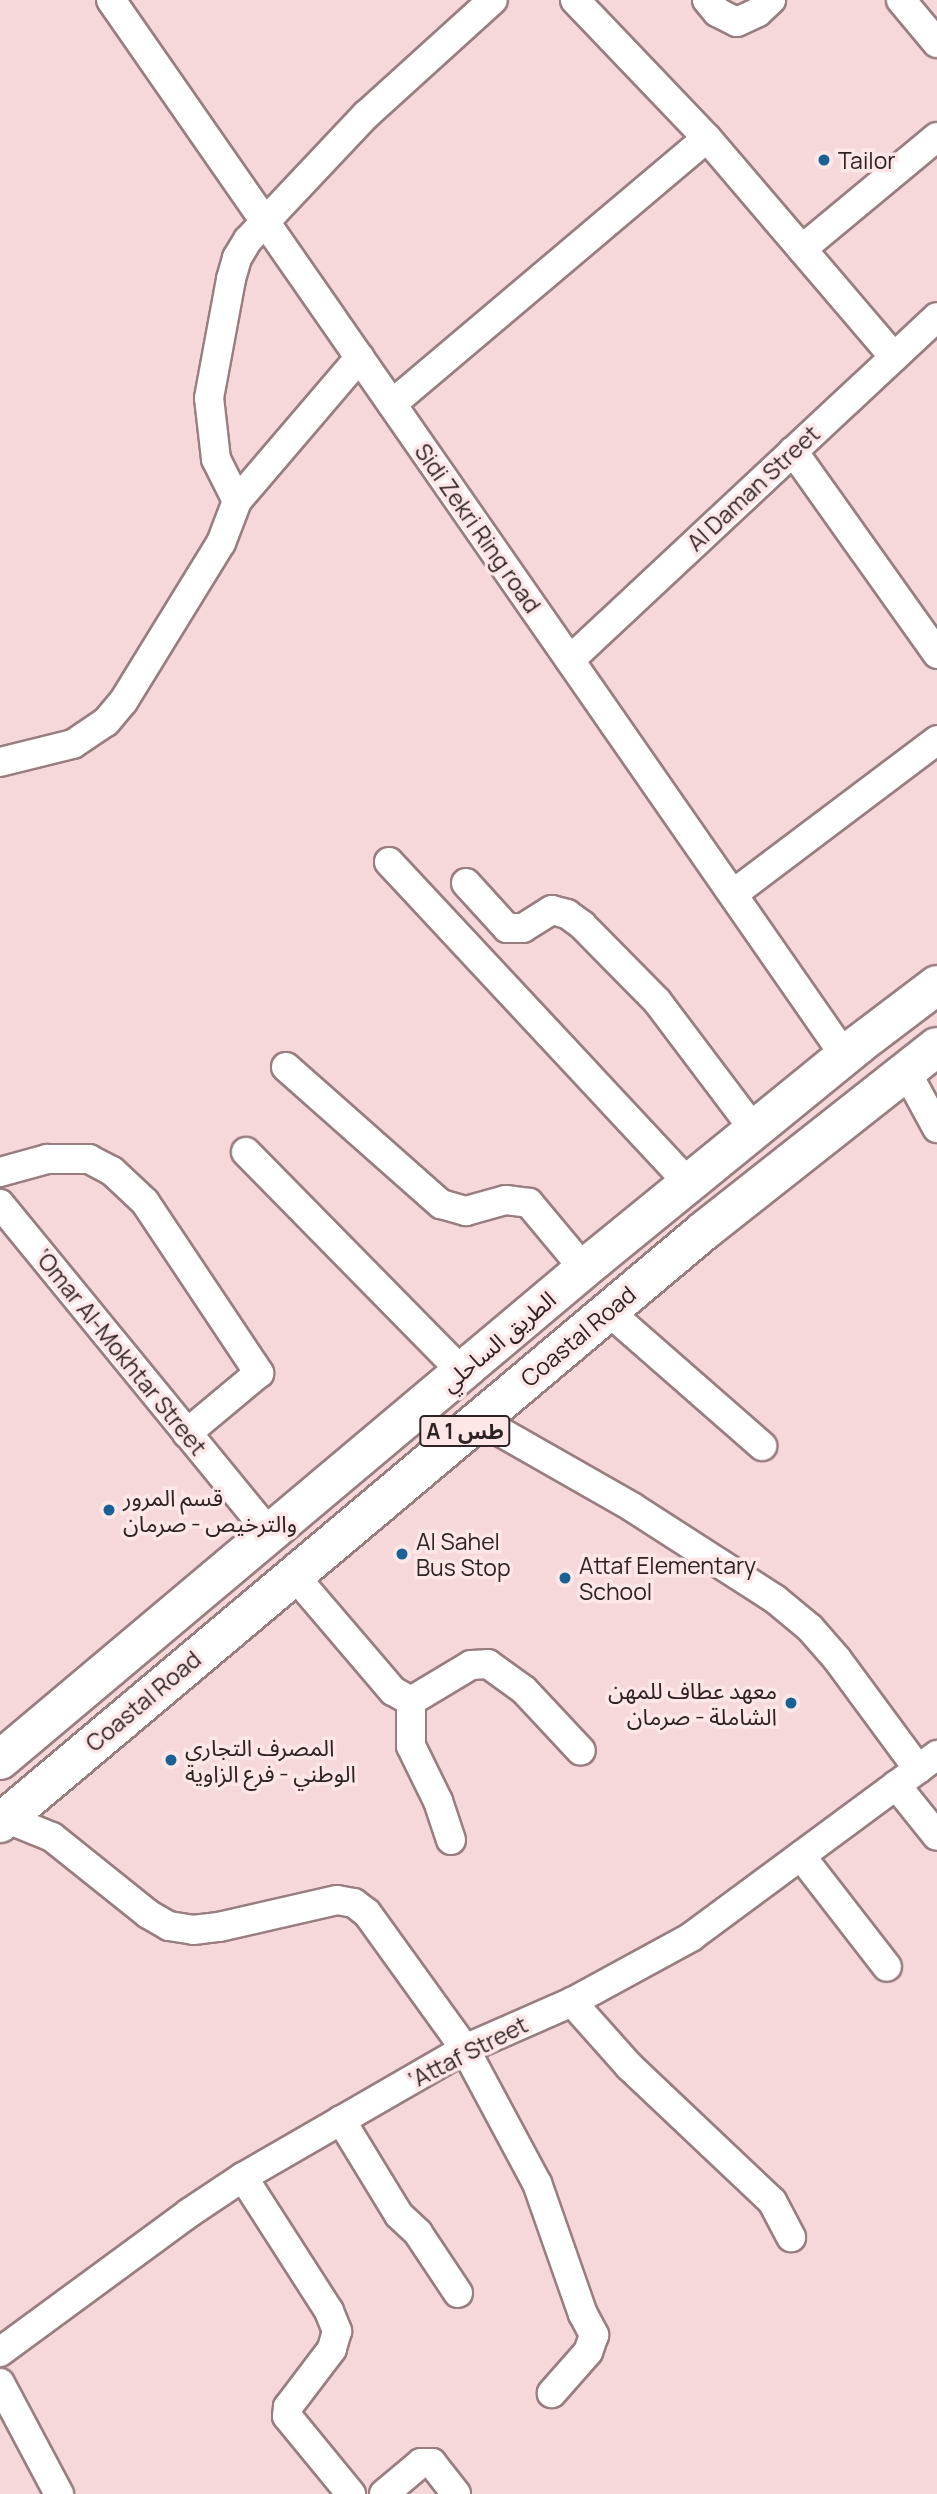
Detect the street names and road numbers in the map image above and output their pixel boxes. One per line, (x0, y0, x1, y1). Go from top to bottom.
street label: Al Daman Street (681, 420, 825, 556)
street label: Sidi Zekri Ring road (409, 438, 547, 618)
street label: ‘Omar Al-Mokhtar Street (29, 1243, 213, 1461)
street label: Coastal Road (515, 1280, 641, 1392)
street label: الطريق الساحلي (435, 1285, 561, 1397)
road number: A 1 طس (418, 1414, 512, 1448)
street label: Coastal Road (80, 1645, 206, 1757)
street label: ‘Attaf Street (404, 2010, 532, 2094)

